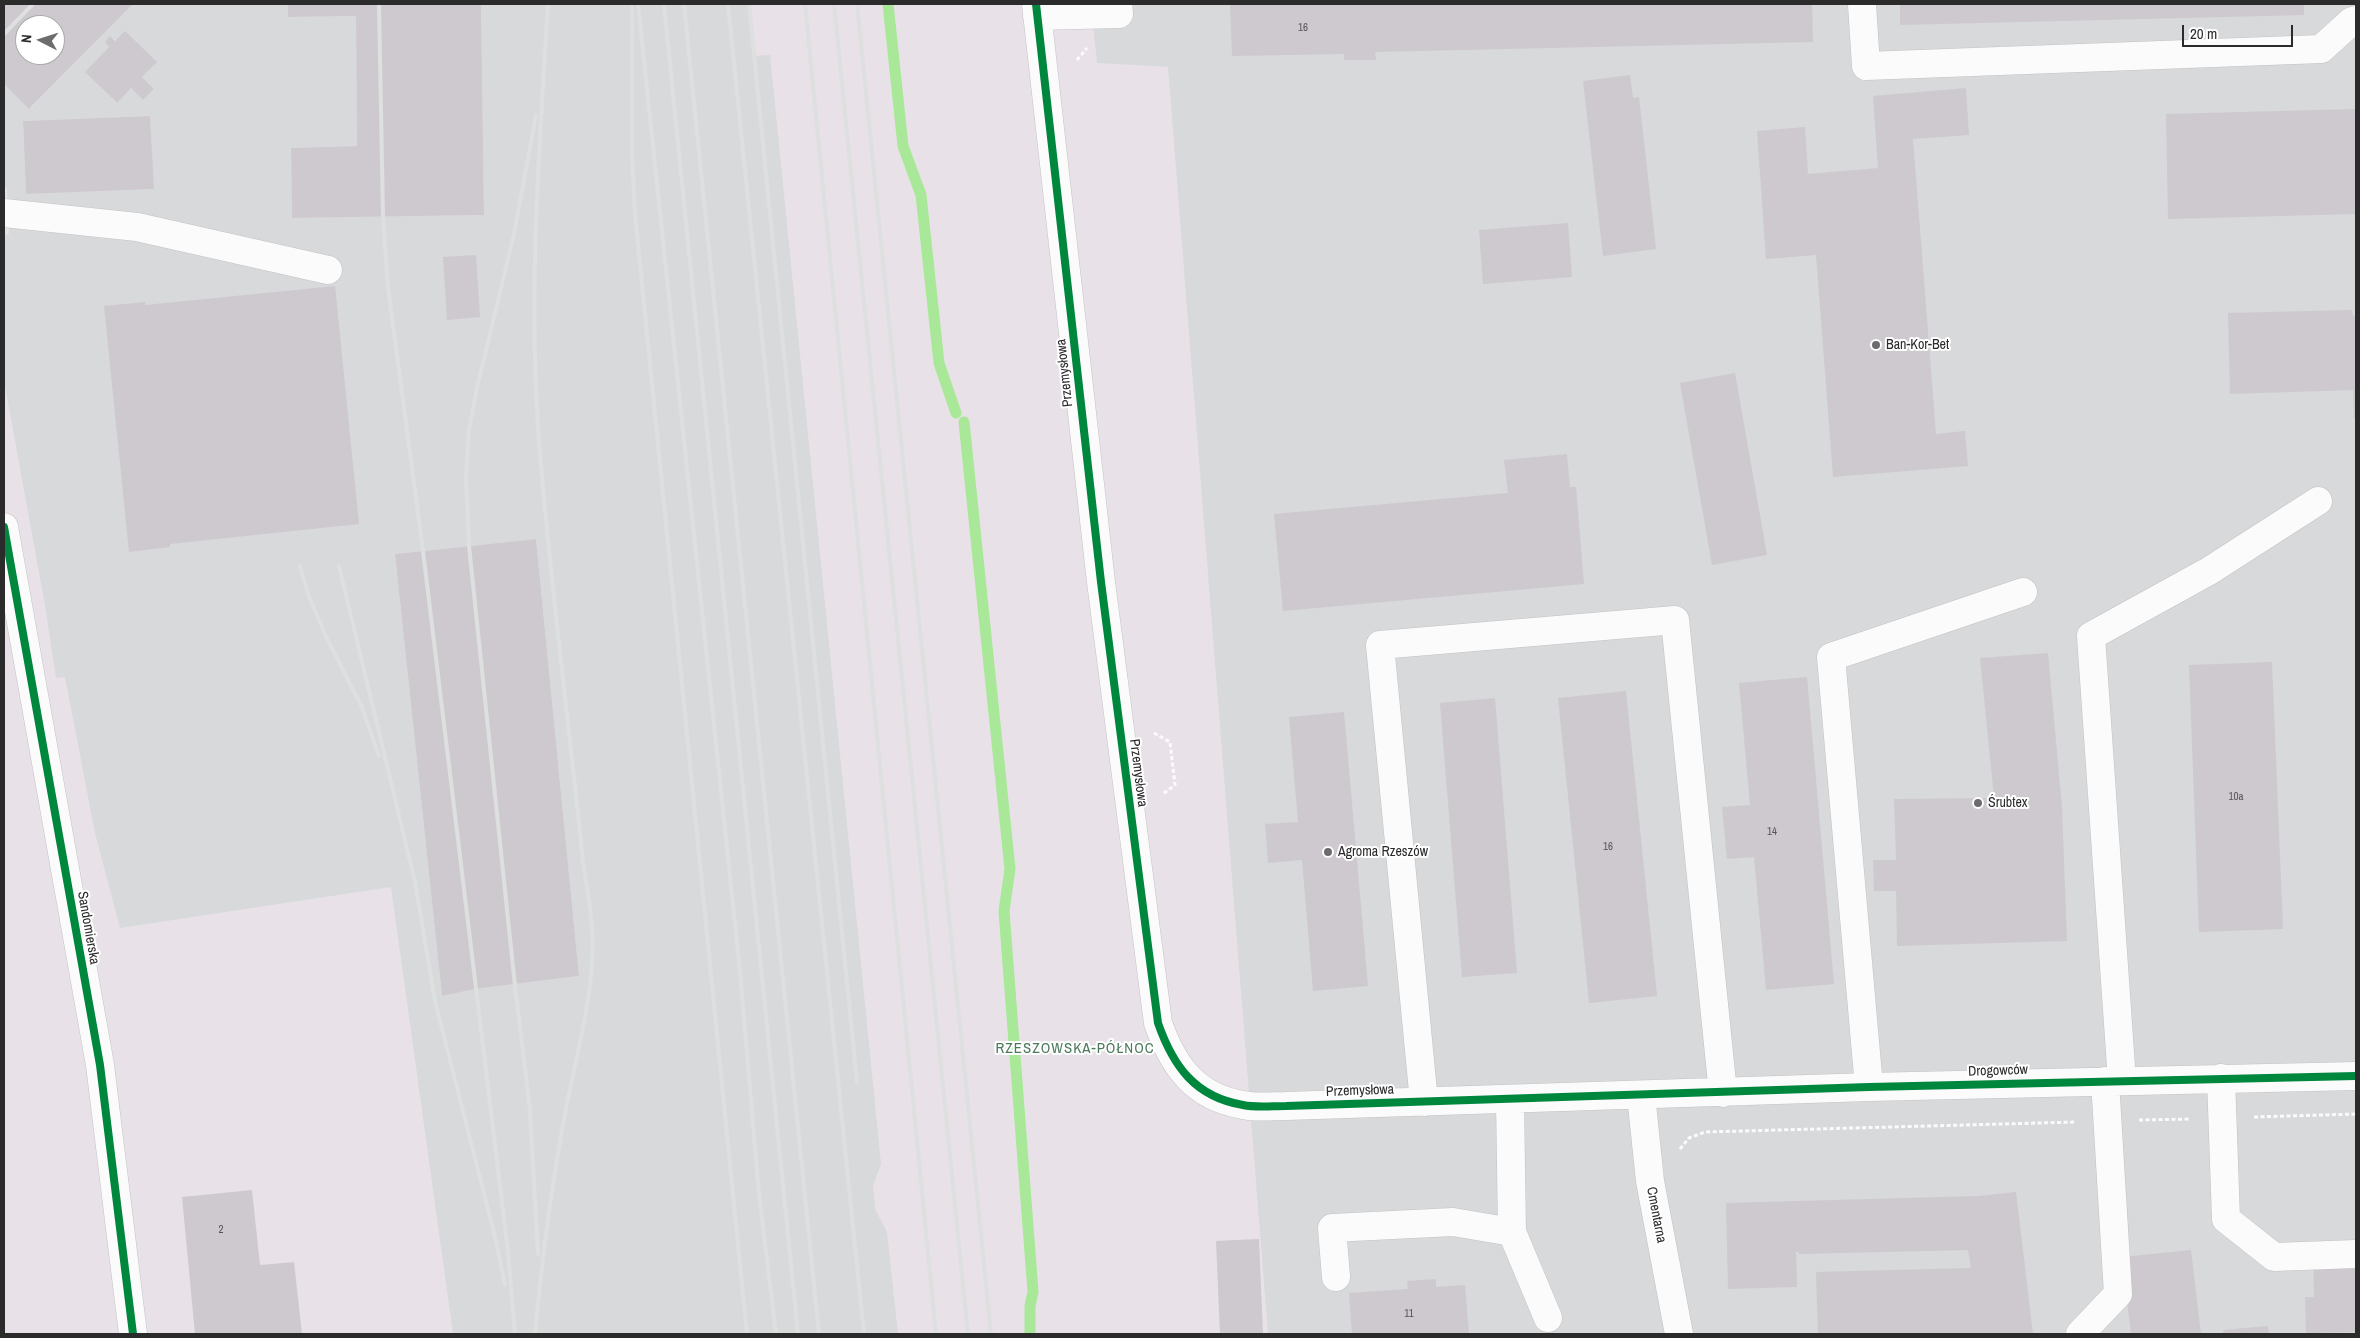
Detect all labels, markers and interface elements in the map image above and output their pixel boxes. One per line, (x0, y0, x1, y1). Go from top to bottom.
north arrow (15, 15, 65, 65)
scale bar (2185, 15, 2296, 47)
house number: 16 (1298, 21, 1308, 35)
text: 20 m (2190, 23, 2217, 44)
text: N (17, 34, 35, 44)
place label: Ban-Kor-Bet (1886, 337, 1949, 353)
street label: Przemysłowa (1053, 338, 1077, 408)
marker: Ban-Kor-Bet (1870, 339, 1882, 351)
street label: Przemysłowa (1126, 738, 1150, 808)
house number: 10a (2228, 790, 2244, 804)
place label: Śrubtex (1988, 795, 2028, 811)
marker: Śrubtex (1972, 797, 1984, 809)
house number: 14 (1767, 825, 1777, 839)
house number: 16 (1603, 840, 1613, 854)
place label: Agroma Rzeszów (1338, 844, 1428, 860)
marker: Agroma Rzeszów (1322, 846, 1334, 858)
street label: Sandomierska (73, 890, 103, 966)
district label: RZESZOWSKA-PÓŁNOC (993, 1040, 1157, 1058)
street label: Drogowców (1968, 1062, 2028, 1080)
street label: Przemysłowa (1326, 1081, 1394, 1101)
street label: Cmentarna (1642, 1186, 1670, 1244)
house number: 2 (218, 1223, 224, 1237)
house number: 11 (1404, 1307, 1414, 1321)

